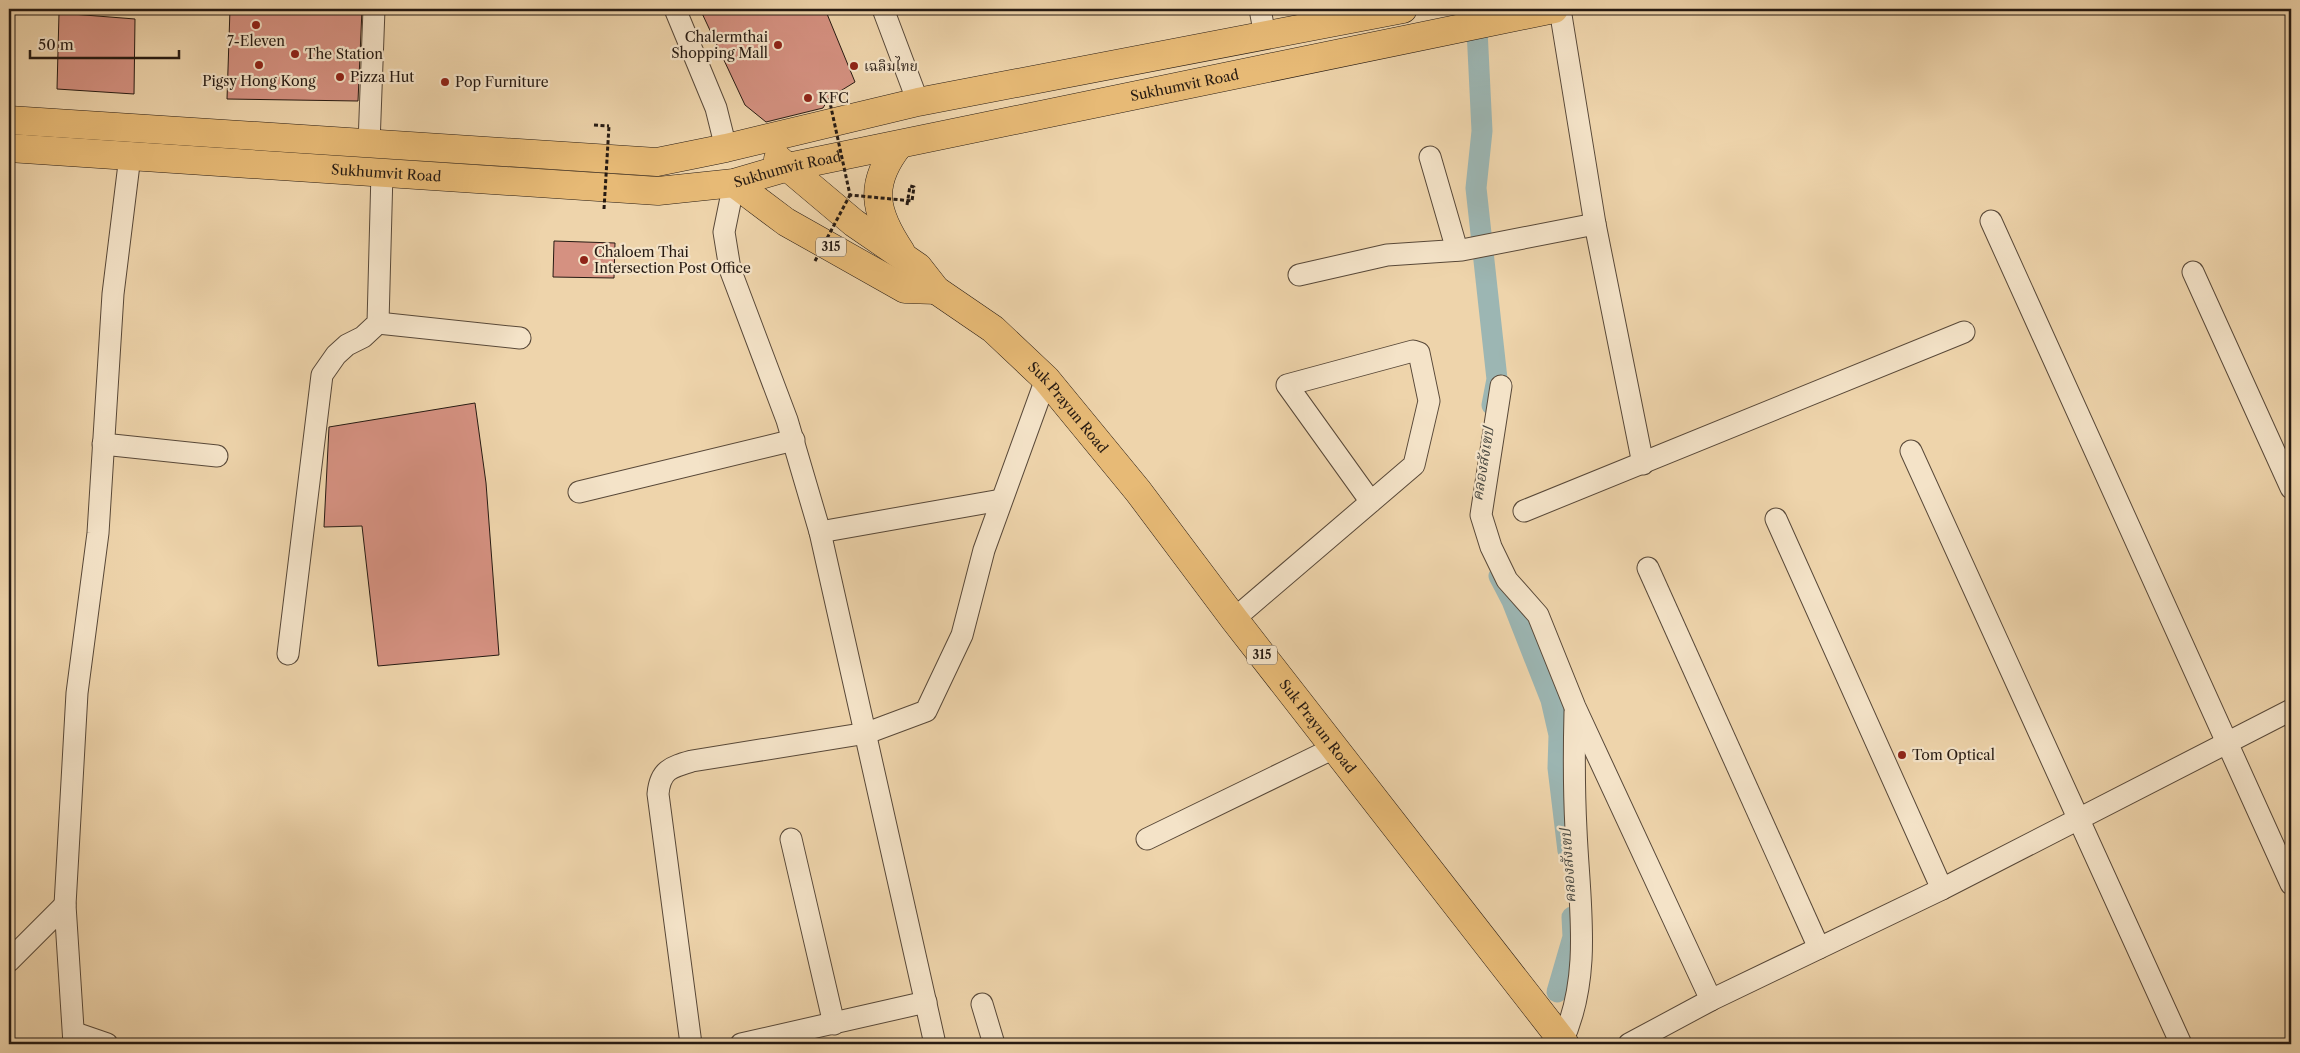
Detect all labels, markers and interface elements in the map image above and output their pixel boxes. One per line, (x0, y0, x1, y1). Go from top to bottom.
marker: 7-Eleven (250, 19, 262, 31)
scale bar (30, 28, 179, 60)
place label: Chalermthai Shopping Mall (671, 28, 768, 62)
place label: 7-Eleven (227, 32, 285, 50)
text: 50 m (38, 35, 74, 54)
marker: Chalermthai Shopping Mall (772, 39, 784, 51)
place label: The Station (305, 45, 383, 63)
marker: The Station (289, 48, 301, 60)
place label: เฉลิมไทย (864, 56, 918, 75)
marker: Pigsy Hong Kong (253, 59, 265, 71)
marker: เฉลิมไทย (848, 60, 860, 72)
street label: Sukhumvit Road (1129, 65, 1241, 105)
place label: Pizza Hut (350, 68, 414, 86)
marker: Pizza Hut (334, 71, 346, 83)
place label: Pigsy Hong Kong (202, 72, 316, 90)
place label: Pop Furniture (455, 73, 549, 91)
marker: Pop Furniture (439, 76, 451, 88)
place label: KFC (818, 89, 849, 107)
marker: KFC (802, 92, 814, 104)
street label: Sukhumvit Road (731, 147, 843, 192)
street label: Sukhumvit Road (331, 160, 442, 186)
road number: 315 (816, 238, 846, 256)
place label: Chaloem Thai Intersection Post Office (594, 243, 751, 277)
marker: Chaloem Thai Intersection Post Office (578, 254, 590, 266)
street label: Suk Prayun Road (1024, 358, 1112, 457)
water label: คลองสังเขป (1467, 424, 1498, 502)
road number: 315 (1247, 646, 1277, 664)
street label: Suk Prayun Road (1275, 676, 1360, 777)
place label: Tom Optical (1912, 746, 1995, 764)
marker: Tom Optical (1896, 749, 1908, 761)
water label: คลองสังเขป (1555, 827, 1580, 904)

